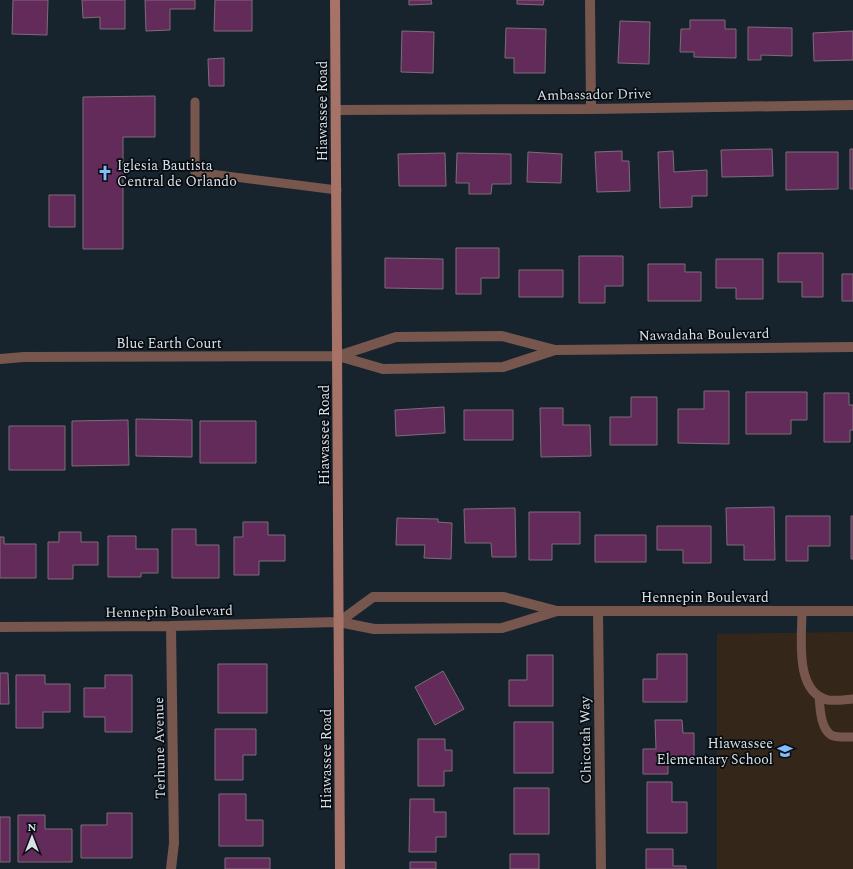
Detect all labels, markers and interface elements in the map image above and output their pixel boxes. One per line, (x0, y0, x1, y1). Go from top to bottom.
street label: Hiawassee Road (312, 61, 333, 161)
street label: Ambassador Drive (536, 83, 652, 106)
place label: Iglesia Bautista Central de Orlando (117, 155, 237, 192)
church icon: Iglesia Bautista Central de Orlando (96, 164, 114, 182)
street label: Nawadaha Boulevard (638, 323, 770, 346)
street label: Blue Earth Court (116, 333, 222, 354)
street label: Hiawassee Road (314, 385, 335, 485)
street label: Hennepin Boulevard (641, 587, 769, 608)
street label: Hennepin Boulevard (105, 600, 233, 623)
street label: Chicotah Way (574, 695, 597, 784)
street label: Terhune Avenue (148, 697, 171, 799)
street label: Hiawassee Road (316, 709, 337, 809)
place label: Hiawassee Elementary School (657, 733, 773, 770)
school or university icon: Hiawassee Elementary School (776, 742, 794, 760)
north arrow (12, 817, 52, 857)
text: N (28, 819, 37, 836)

